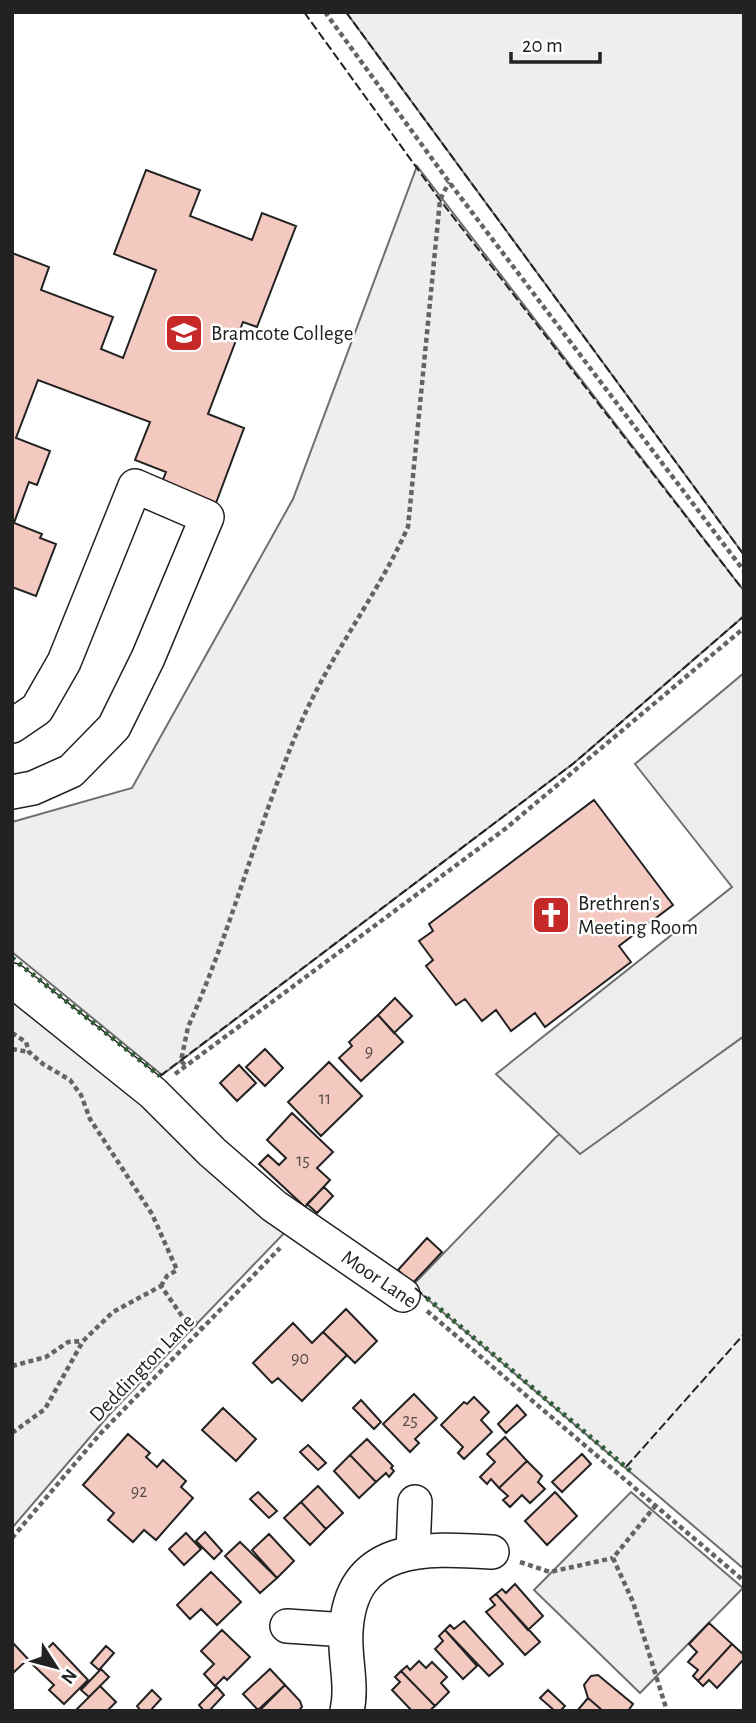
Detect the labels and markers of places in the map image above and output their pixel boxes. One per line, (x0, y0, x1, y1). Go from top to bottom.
school or university icon: Bramcote College (163, 312, 205, 354)
place label: Bramcote College (211, 323, 353, 344)
place label: Brethren's Meeting Room (578, 893, 698, 938)
church icon: Brethren's Meeting Room (530, 894, 572, 936)

